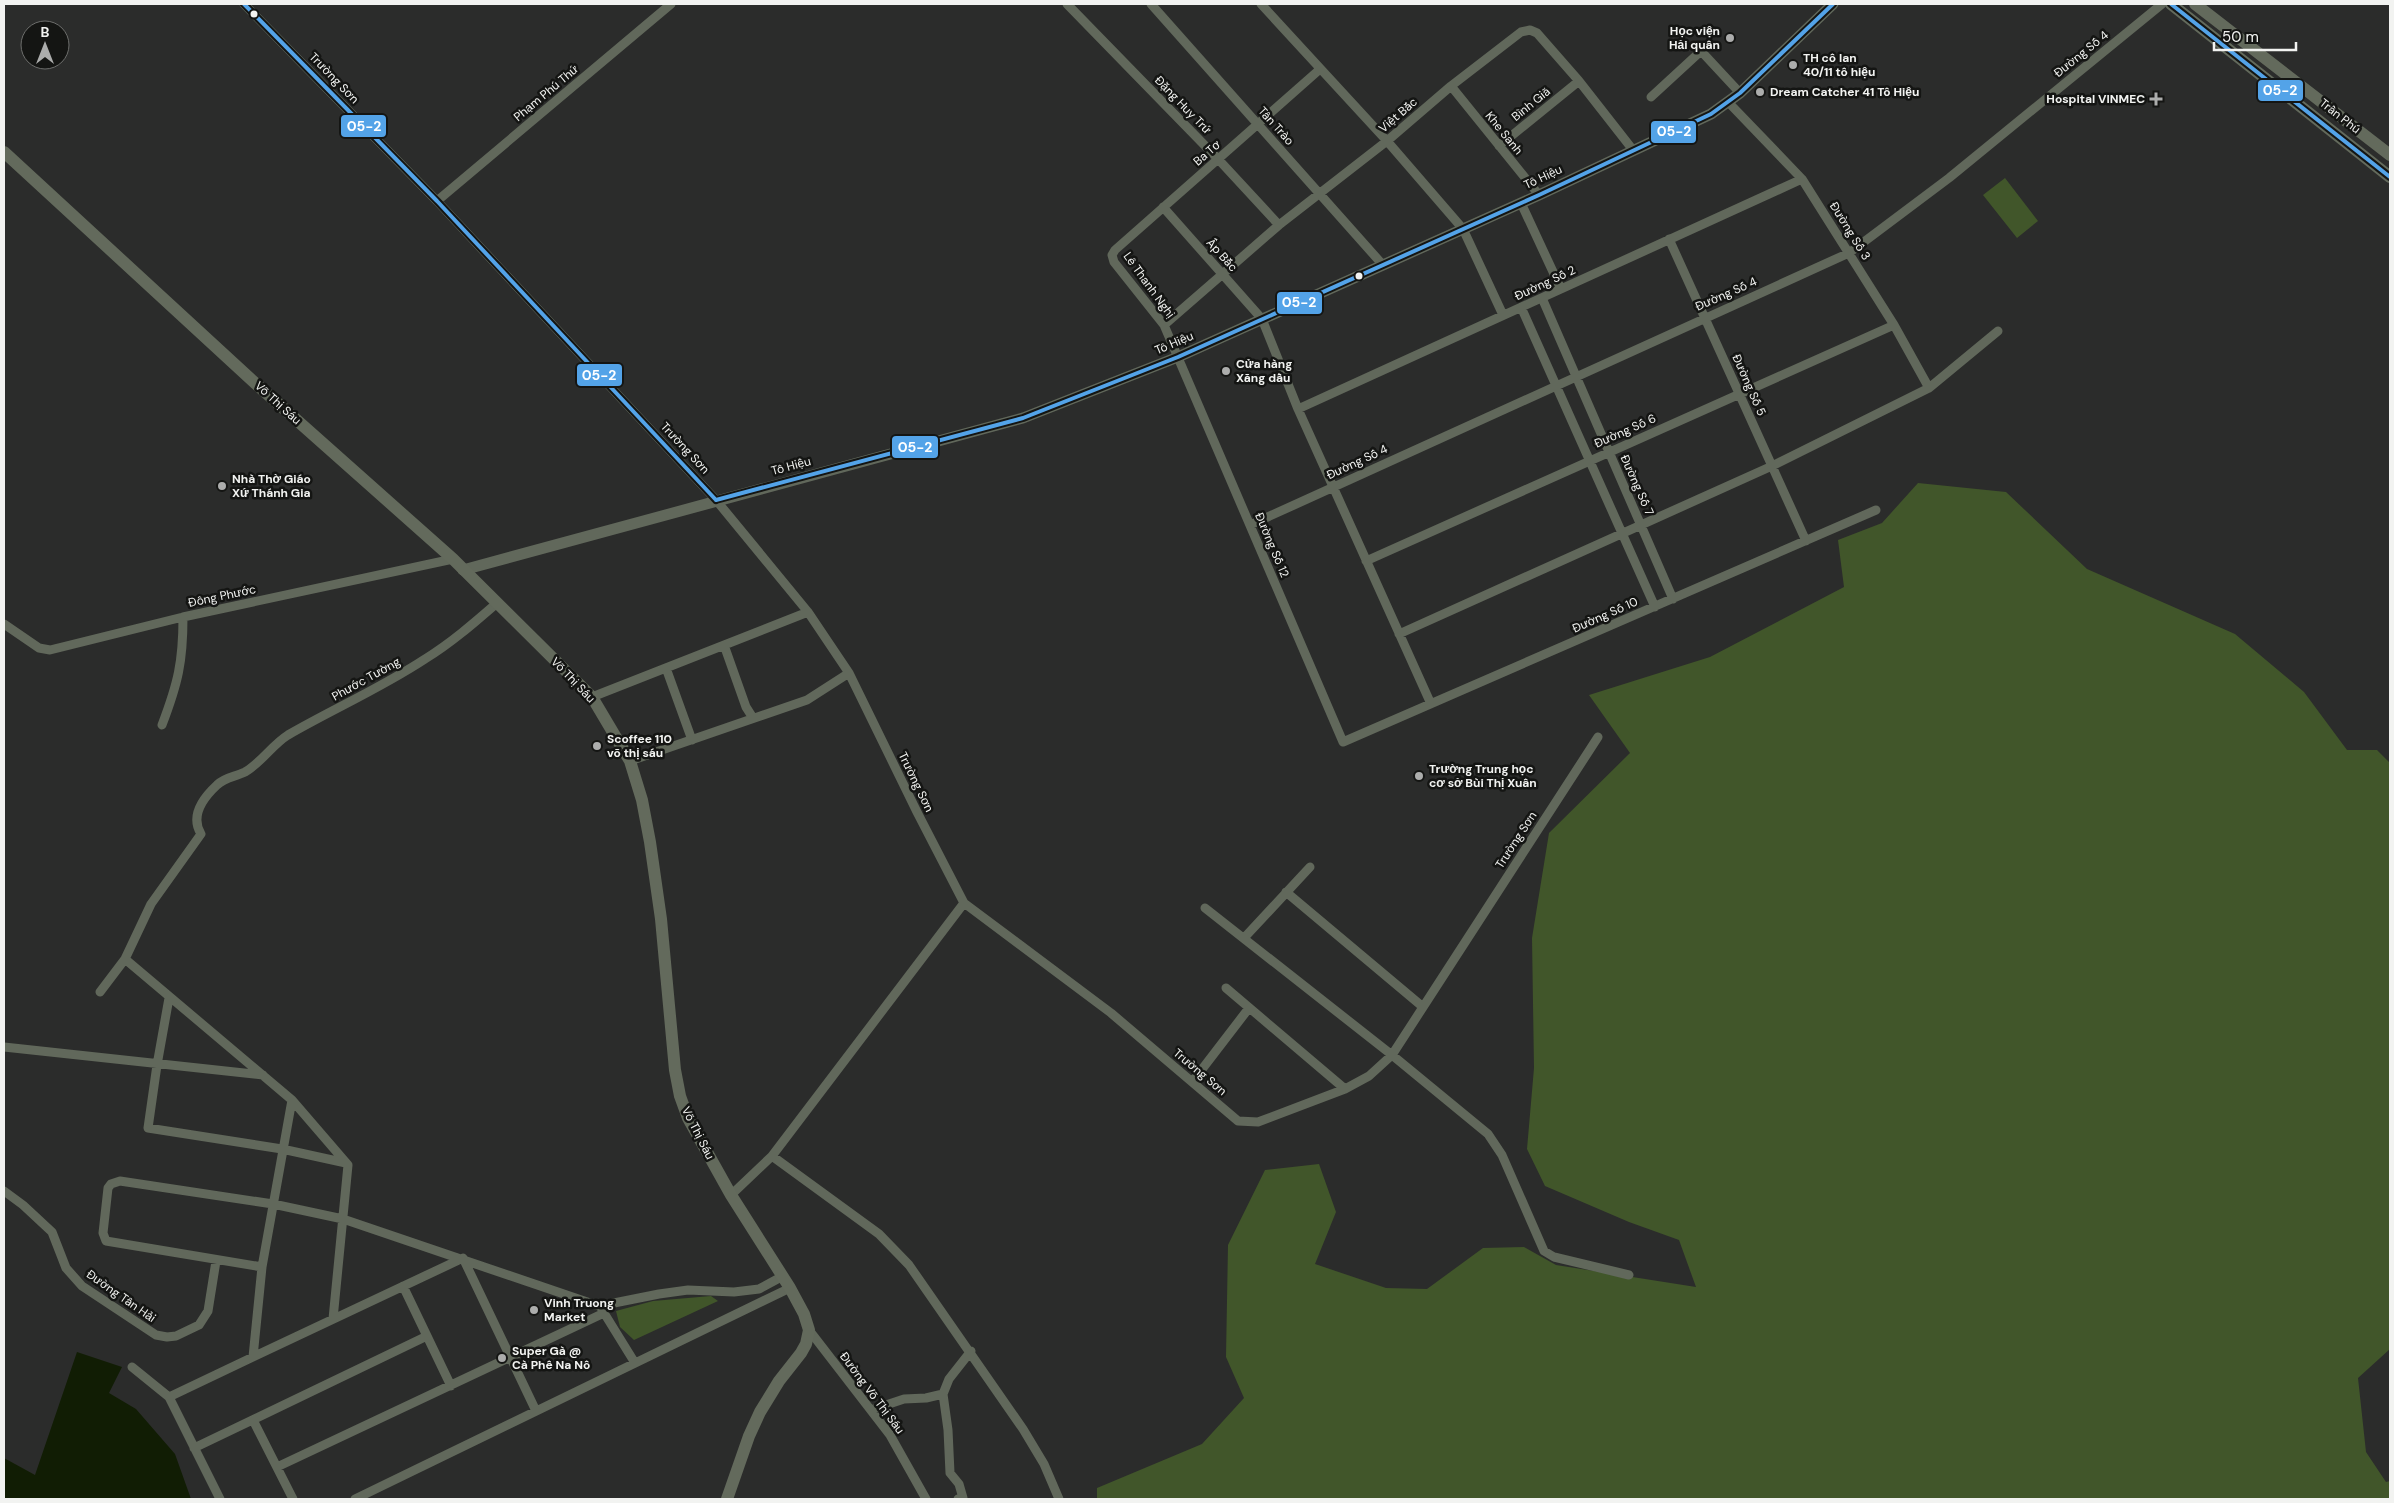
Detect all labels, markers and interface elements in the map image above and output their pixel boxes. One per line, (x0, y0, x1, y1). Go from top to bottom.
unlabelled marker (249, 9, 259, 19)
north arrow (20, 20, 70, 70)
scale bar (2214, 20, 2296, 52)
text: B (41, 23, 50, 41)
place label: Học viện Hải quân (1669, 23, 1720, 53)
street label: Đường Số 4 (2050, 27, 2112, 81)
text: 50 m (2222, 27, 2259, 47)
marker: Học viện Hải quân (1724, 32, 1736, 44)
street label: Trường Sơn (306, 49, 362, 107)
place label: TH cô lan 40/11 tô hiệu (1803, 50, 1875, 80)
marker: TH cô lan 40/11 tô hiệu (1787, 59, 1799, 71)
street label: Phạm Phú Thứ (510, 61, 582, 125)
street label: Đặng Huy Trứ (1151, 72, 1215, 138)
line badge: 05-2 (2257, 79, 2304, 102)
text: 05-2 (2263, 81, 2297, 99)
street label: Bình Giã (1508, 83, 1554, 125)
place label: Dream Catcher 41 Tô Hiệu (1770, 84, 1919, 100)
marker: Dream Catcher 41 Tô Hiệu (1754, 86, 1766, 98)
place label: Hospital VINMEC (2046, 91, 2145, 107)
marker: Hospital VINMEC (2149, 92, 2163, 106)
street label: Việt Bắc (1375, 94, 1421, 136)
street label: Trần Phú (2316, 95, 2364, 137)
street label: Tân Trào (1254, 103, 1298, 149)
street label: Khe Sanh (1482, 108, 1526, 158)
line badge: 05-2 (340, 114, 387, 138)
text: 05-2 (347, 117, 381, 135)
line badge: 05-2 (1650, 120, 1697, 144)
text: 05-2 (1657, 122, 1691, 140)
street label: Ba Tơ (1190, 137, 1224, 169)
street label: Tô Hiệu (1521, 161, 1565, 193)
street label: Đường Số 3 (1826, 199, 1874, 263)
street label: Ấp Bắc (1203, 235, 1241, 275)
street label: Lê Thanh Nghị (1120, 249, 1178, 321)
street label: Đường Số 2 (1512, 262, 1578, 304)
unlabelled marker (1354, 271, 1364, 281)
street label: Đường Số 4 (1693, 273, 1759, 315)
line badge: 05-2 (1276, 291, 1323, 315)
text: 05-2 (1282, 293, 1316, 311)
street label: Tô Hiệu (1152, 328, 1196, 358)
street label: Đường Số 5 (1728, 352, 1770, 418)
place label: Cửa hàng Xăng dầu (1236, 356, 1292, 386)
line badge: 05-2 (576, 363, 623, 387)
marker: Cửa hàng Xăng dầu (1220, 365, 1232, 377)
text: 05-2 (582, 366, 616, 384)
street label: Võ Thị Sáu (251, 378, 305, 428)
street label: Đường Số 6 (1592, 410, 1658, 452)
street label: Trường Sơn (657, 419, 713, 477)
line badge: 05-2 (891, 435, 939, 459)
text: 05-2 (898, 438, 932, 456)
street label: Đường Số 4 (1324, 441, 1390, 483)
street label: Đường Số 7 (1616, 452, 1658, 518)
street label: Tô Hiệu (769, 453, 813, 479)
place label: Nhà Thờ Giáo Xứ Thánh Gia (232, 471, 311, 501)
marker: Nhà Thờ Giáo Xứ Thánh Gia (216, 480, 228, 492)
street label: Đường Số 12 (1251, 510, 1293, 580)
street label: Đông Phước (187, 581, 258, 611)
street label: Đường Số 10 (1570, 593, 1640, 637)
street label: Phước Tường (329, 653, 403, 704)
street label: Võ Thị Sáu (547, 654, 599, 706)
place label: Scoffee 110 võ thị sáu (607, 731, 672, 761)
marker: Scoffee 110 võ thị sáu (591, 740, 603, 752)
street label: Trường Sơn (895, 749, 937, 815)
place label: Trường Trung học cơ sở Bùi Thị Xuân (1429, 761, 1537, 791)
marker: Trường Trung học cơ sở Bùi Thị Xuân (1413, 770, 1425, 782)
street label: Trường Sơn (1492, 808, 1540, 872)
street label: Trường Sơn (1170, 1045, 1230, 1099)
street label: Võ Thị Sáu (678, 1104, 718, 1162)
street label: Đường Tân Hải (83, 1266, 159, 1326)
place label: Vinh Truong Market (544, 1295, 614, 1325)
marker: Vinh Truong Market (528, 1304, 540, 1316)
place label: Super Gà @ Cà Phê Na Nô (512, 1343, 590, 1373)
street label: Đường Võ Thị Sáu (836, 1349, 908, 1437)
marker: Super Gà @ Cà Phê Na Nô (496, 1352, 508, 1364)

